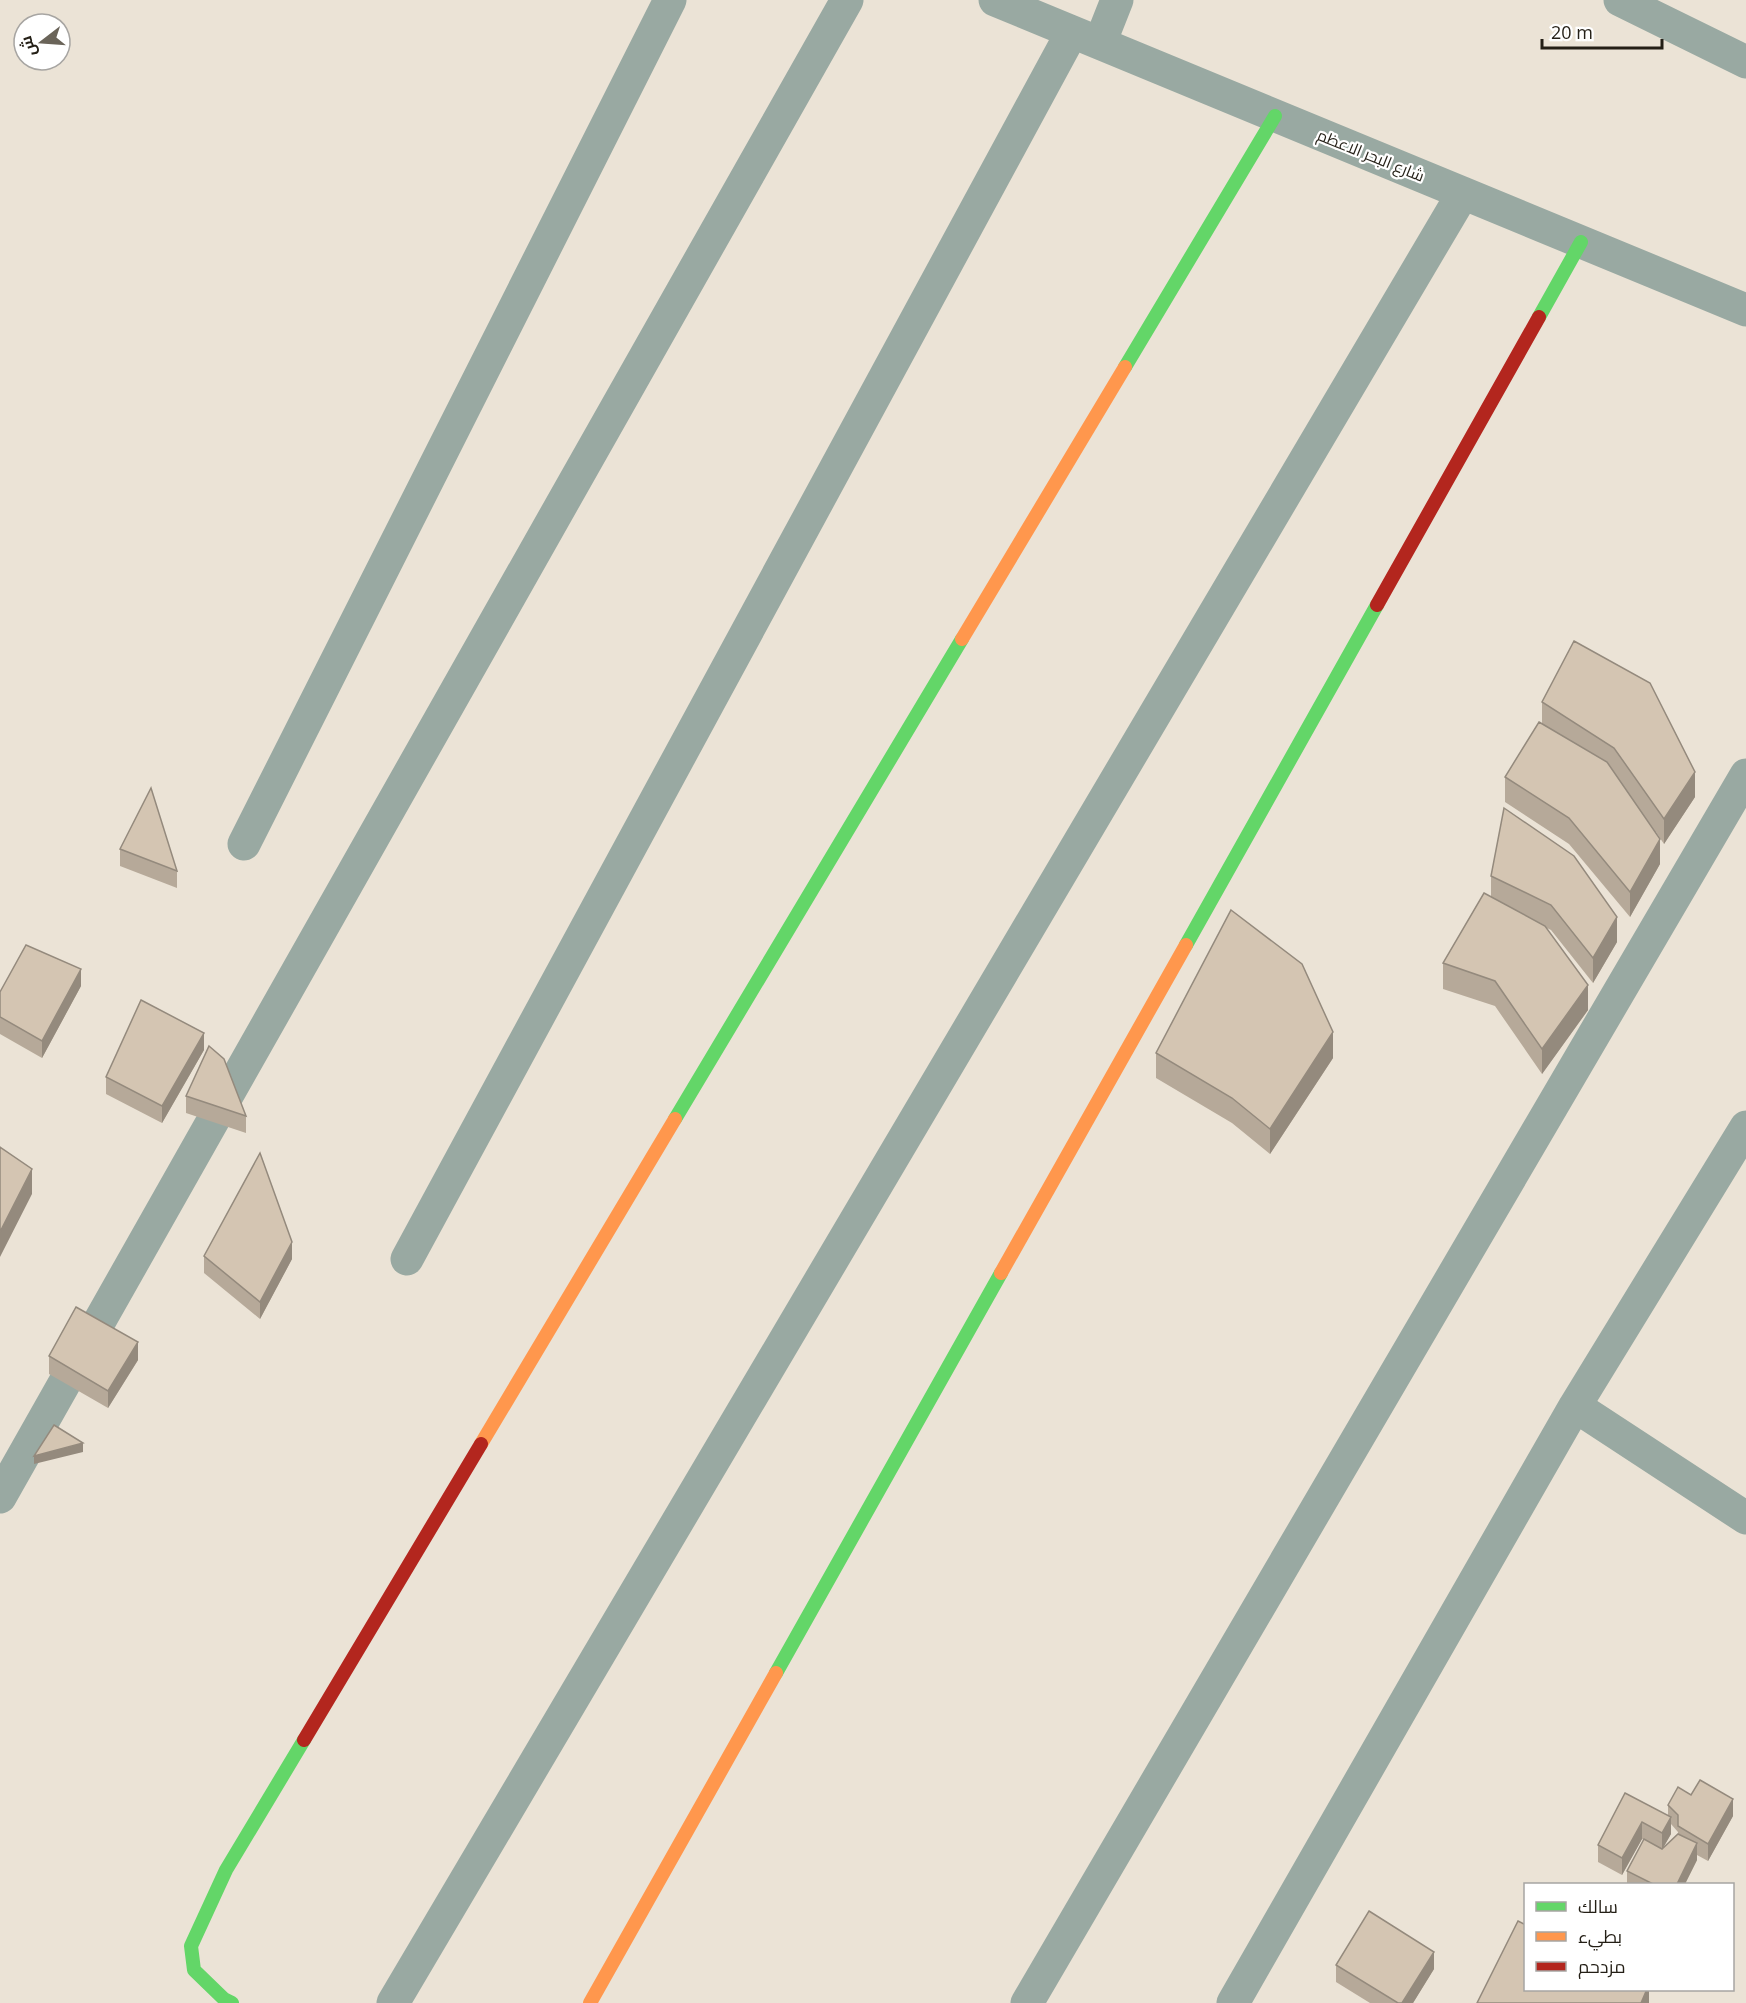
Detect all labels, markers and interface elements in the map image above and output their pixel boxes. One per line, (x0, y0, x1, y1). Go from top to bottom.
north arrow (12, 12, 72, 72)
scale bar (1542, 12, 1662, 50)
text: 20 m (1551, 20, 1593, 44)
text: ش (14, 33, 41, 59)
street label: شارع البحر الاعظم (1314, 123, 1428, 187)
legend (1524, 1883, 1734, 1991)
text: سالك (1578, 1894, 1618, 1918)
text: بطيء (1578, 1924, 1622, 1951)
text: مزدحم (1578, 1954, 1626, 1979)

